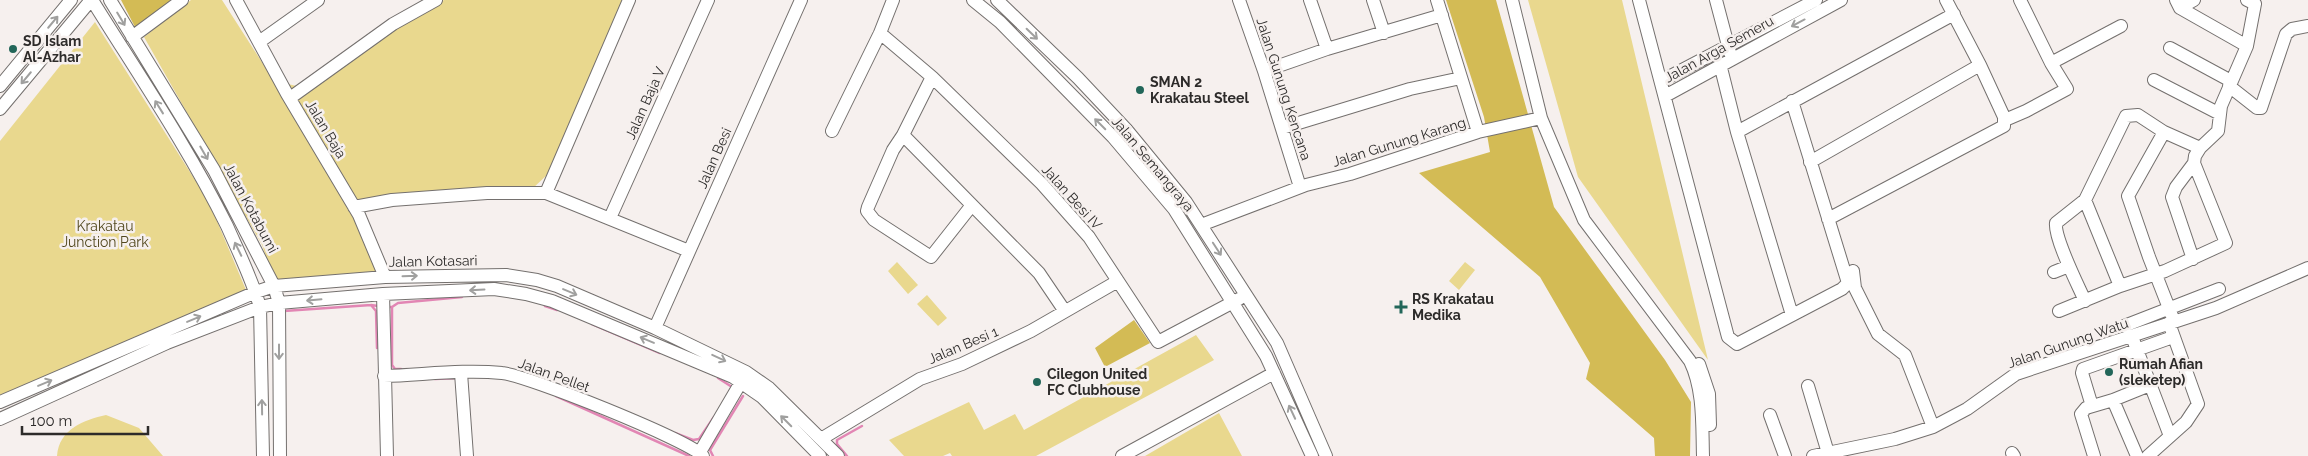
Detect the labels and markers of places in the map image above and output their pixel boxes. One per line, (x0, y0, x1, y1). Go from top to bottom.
place label: SD Islam Al-Azhar (23, 33, 81, 65)
marker: SD Islam Al-Azhar (7, 43, 19, 55)
place label: SMAN 2 Krakatau Steel (1150, 74, 1249, 106)
marker: SMAN 2 Krakatau Steel (1134, 84, 1146, 96)
place label: RS Krakatau Medika (1412, 291, 1494, 323)
marker: RS Krakatau Medika (1394, 300, 1408, 314)
place label: Rumah Afian (sleketep) (2119, 356, 2203, 388)
place label: Cilegon United FC Clubhouse (1047, 366, 1147, 398)
marker: Rumah Afian (sleketep) (2103, 366, 2115, 378)
marker: Cilegon United FC Clubhouse (1031, 376, 1043, 388)

